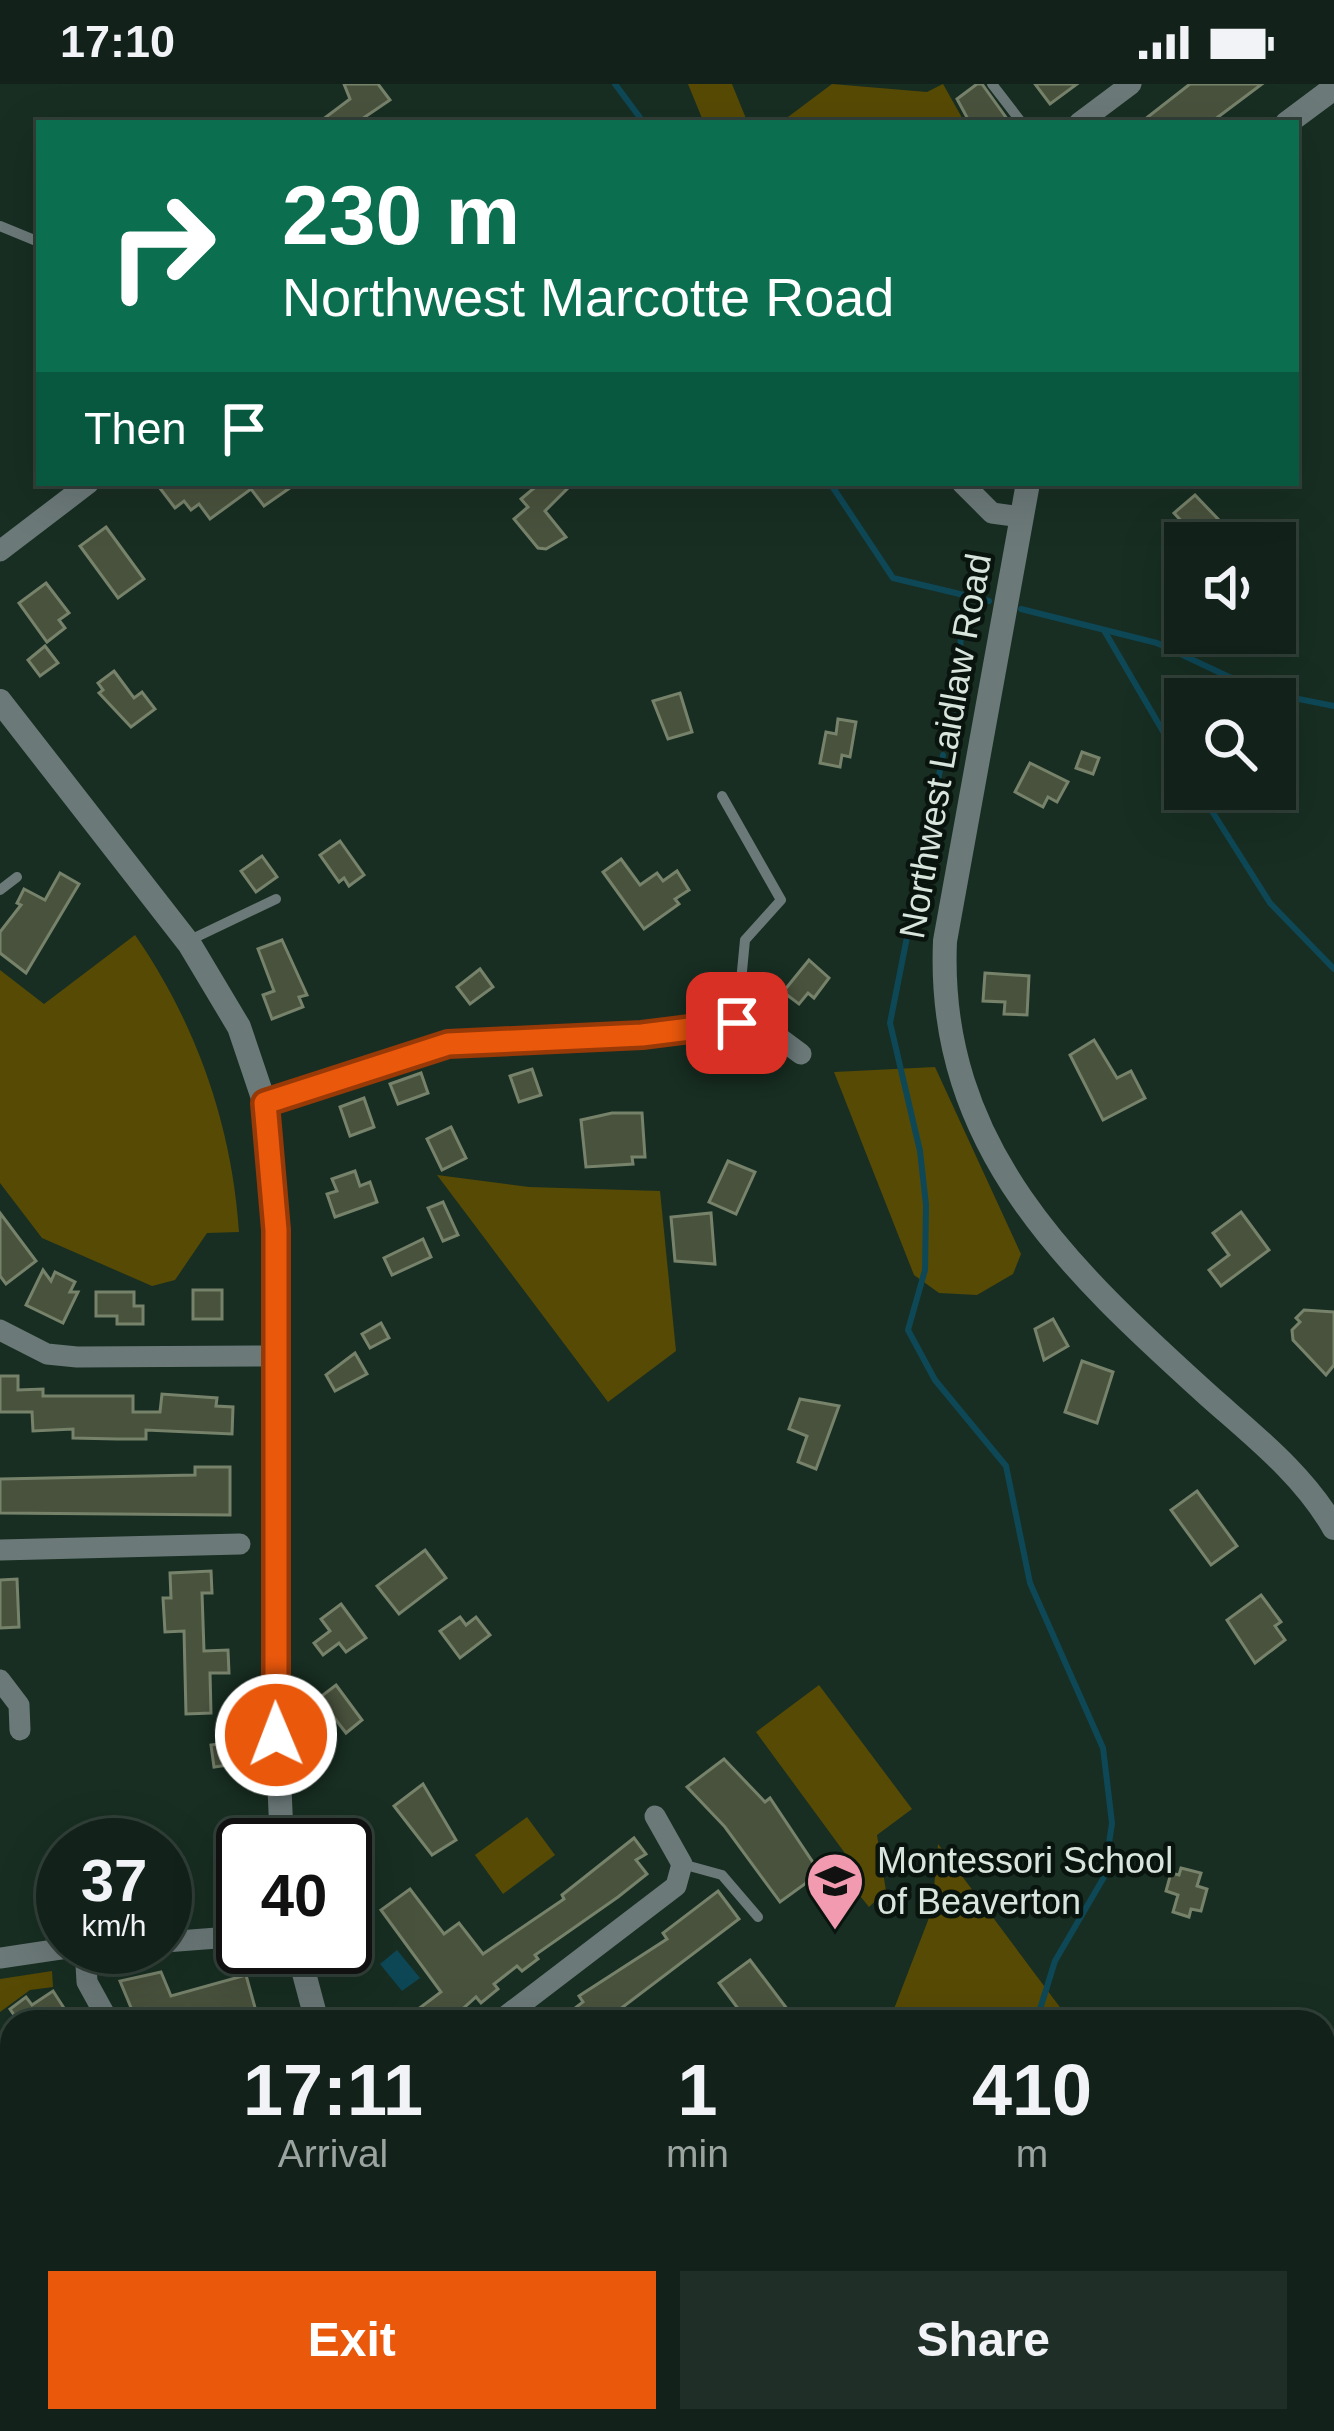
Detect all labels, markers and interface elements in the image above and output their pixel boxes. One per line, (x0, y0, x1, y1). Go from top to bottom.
text: 17:10 (60, 16, 175, 67)
icon: right (84, 168, 240, 324)
text: 230 m (282, 168, 520, 262)
text: Northwest Marcotte Road (282, 267, 894, 327)
icon: arrive (211, 396, 277, 462)
text: Then (84, 403, 187, 454)
map controls (1164, 522, 1296, 810)
button: sound (1164, 522, 1296, 654)
street label: Northwest Laidlaw Road (891, 550, 999, 942)
button: search (1164, 678, 1296, 810)
pin (686, 972, 788, 1074)
icon: arrive (704, 990, 770, 1056)
position arrow (213, 1672, 339, 1798)
speed limit sign: 40 (216, 1818, 372, 1974)
place label: Montessori School of Beaverton (877, 1840, 1173, 1922)
text: 37 (81, 1847, 147, 1914)
school or university icon: Montessori School of Beaverton (804, 1850, 866, 1932)
text: km/h (81, 1909, 147, 1942)
text: 17:11 (243, 2050, 423, 2130)
text: 1 (677, 2050, 718, 2130)
text: 410 (972, 2050, 1092, 2130)
text: Arrival (278, 2132, 388, 2175)
text: min (666, 2132, 729, 2175)
text: m (1016, 2132, 1048, 2175)
button: Exit (48, 2271, 656, 2409)
button: Share (680, 2271, 1287, 2409)

